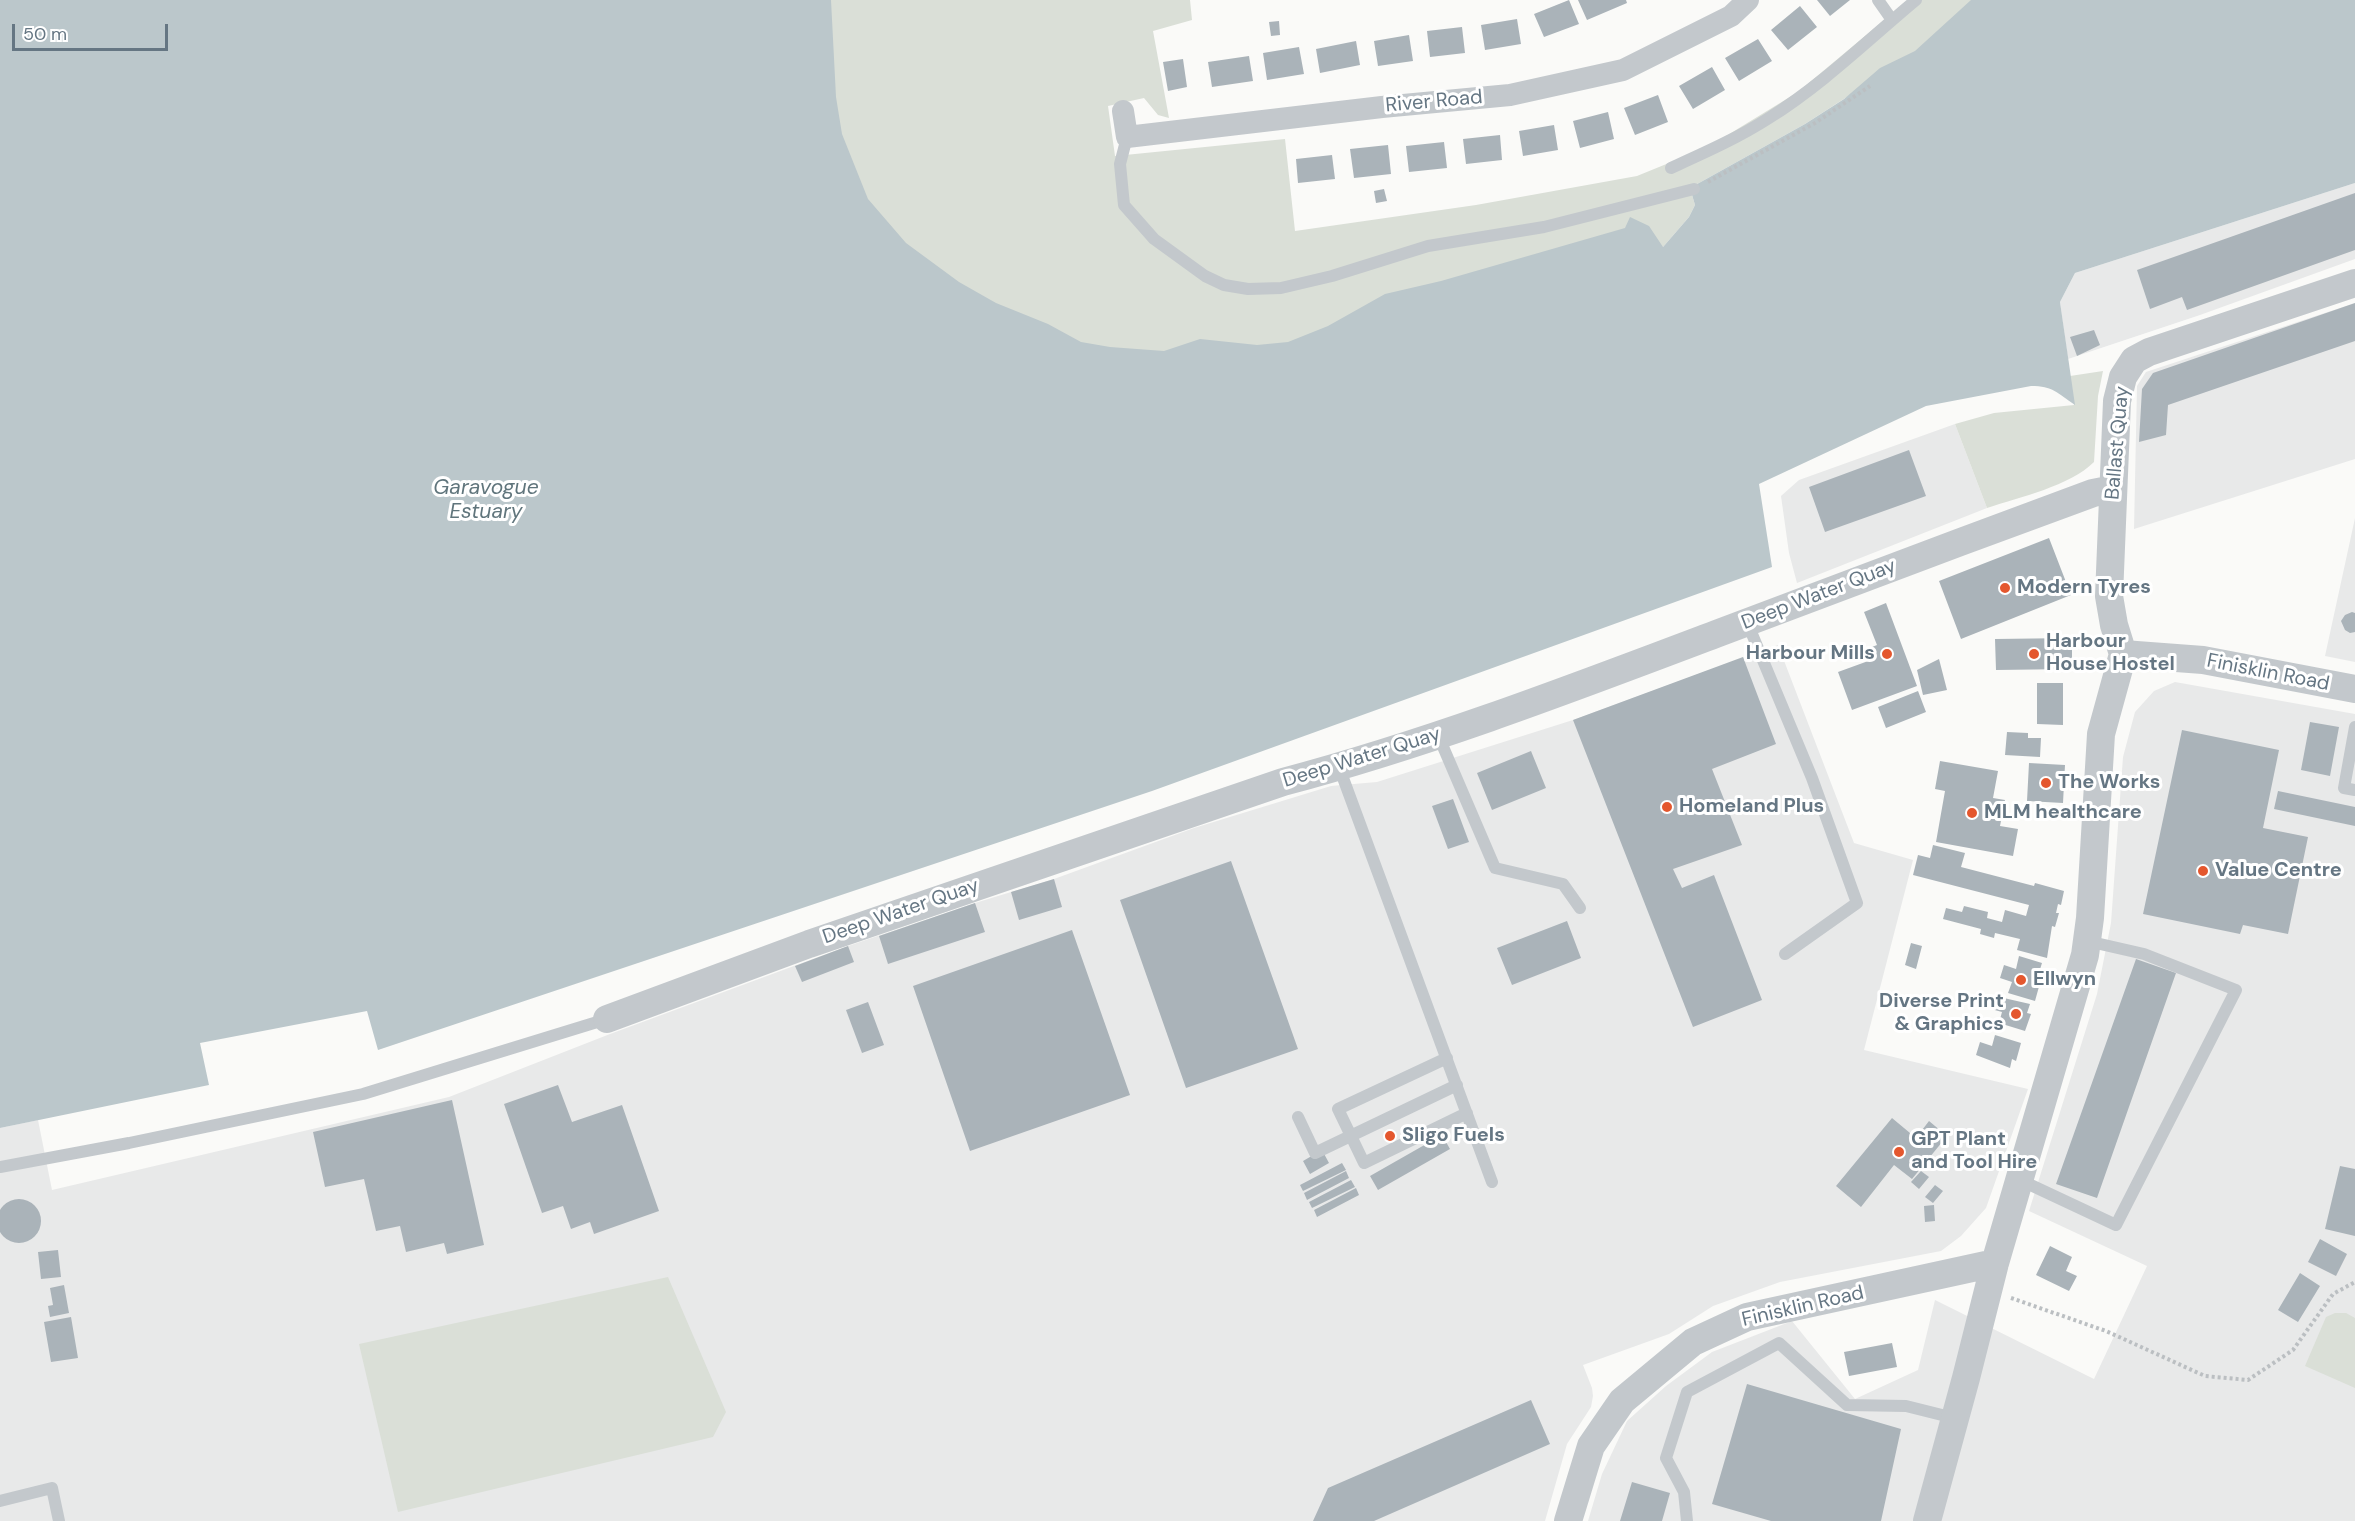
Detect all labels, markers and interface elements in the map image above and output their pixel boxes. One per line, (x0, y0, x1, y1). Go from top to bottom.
scale bar (15, 12, 171, 50)
text: 50 m (23, 22, 67, 46)
street label: River Road (1384, 86, 1484, 118)
street label: Ballast Quay (2101, 385, 2135, 501)
water label: Garavogue Estuary (433, 475, 539, 525)
street label: Deep Water Quay (1738, 554, 1900, 636)
place label: Modern Tyres (2017, 576, 2151, 600)
marker: Modern Tyres (1998, 581, 2012, 595)
place label: Harbour House Hostel (2046, 630, 2175, 677)
place label: Harbour Mills (1746, 642, 1875, 666)
marker: Harbour Mills (1880, 647, 1894, 661)
marker: Harbour House Hostel (2027, 647, 2041, 661)
street label: Finisklin Road (2205, 649, 2331, 697)
street label: Deep Water Quay (1280, 723, 1444, 793)
place label: The Works (2058, 771, 2160, 795)
marker: The Works (2039, 776, 2053, 790)
place label: Homeland Plus (1679, 795, 1824, 819)
marker: Homeland Plus (1660, 800, 1674, 814)
place label: MLM healthcare (1984, 801, 2142, 825)
marker: MLM healthcare (1965, 806, 1979, 820)
place label: Value Centre (2215, 859, 2342, 883)
marker: Value Centre (2196, 864, 2210, 878)
street label: Deep Water Quay (820, 874, 982, 950)
place label: Ellwyn (2033, 968, 2096, 992)
marker: Ellwyn (2014, 973, 2028, 987)
place label: Diverse Print & Graphics (1879, 990, 2004, 1037)
marker: Diverse Print & Graphics (2009, 1007, 2023, 1021)
place label: Sligo Fuels (1402, 1124, 1505, 1148)
place label: GPT Plant and Tool Hire (1911, 1128, 2037, 1175)
marker: Sligo Fuels (1383, 1129, 1397, 1143)
marker: GPT Plant and Tool Hire (1892, 1145, 1906, 1159)
street label: Finisklin Road (1740, 1281, 1866, 1333)

